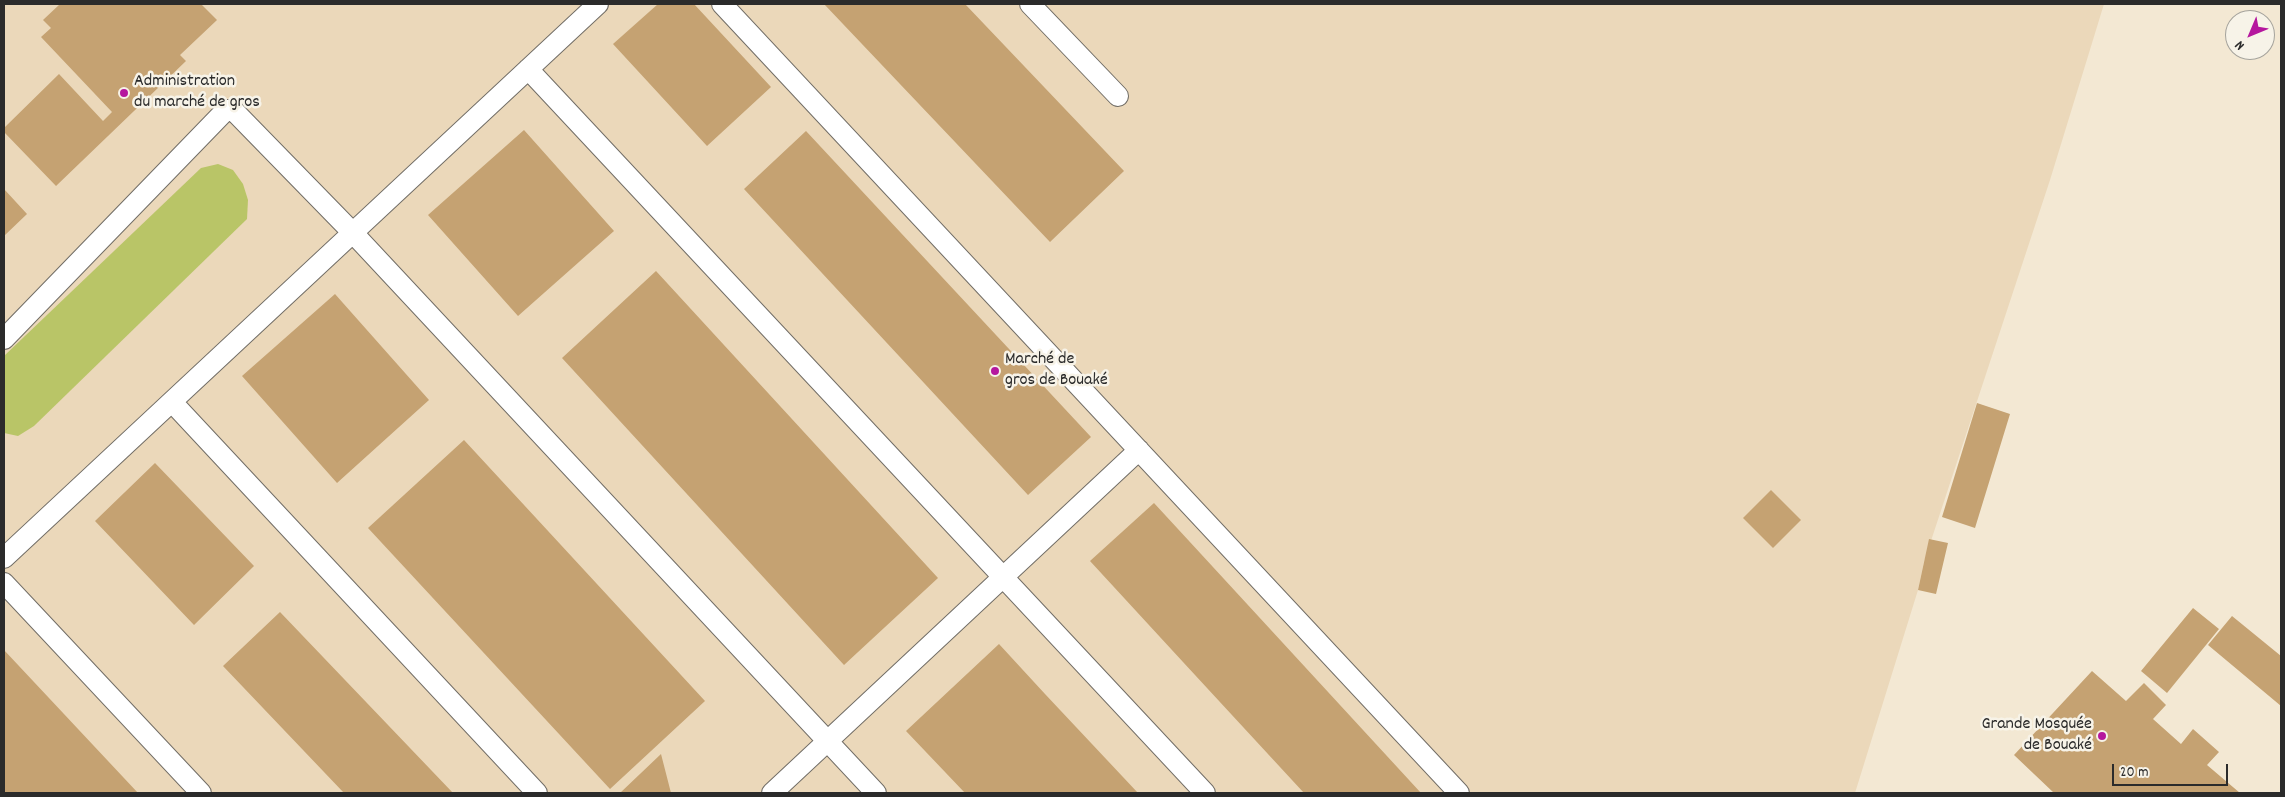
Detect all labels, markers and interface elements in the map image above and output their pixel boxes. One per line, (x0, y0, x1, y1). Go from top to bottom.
north arrow (2225, 10, 2275, 60)
text: N (2231, 35, 2250, 54)
place label: Administration du marché de gros (134, 72, 260, 115)
marker: Administration du marché de gros (118, 87, 130, 99)
place label: Marché de gros de Bouaké (1005, 350, 1108, 392)
marker: Marché de gros de Bouaké (989, 365, 1001, 377)
place label: Grande Mosquée de Bouaké (1981, 715, 2092, 758)
marker: Grande Mosquée de Bouaké (2096, 730, 2108, 742)
scale bar (2115, 754, 2231, 786)
text: 20 m (2120, 762, 2148, 784)

